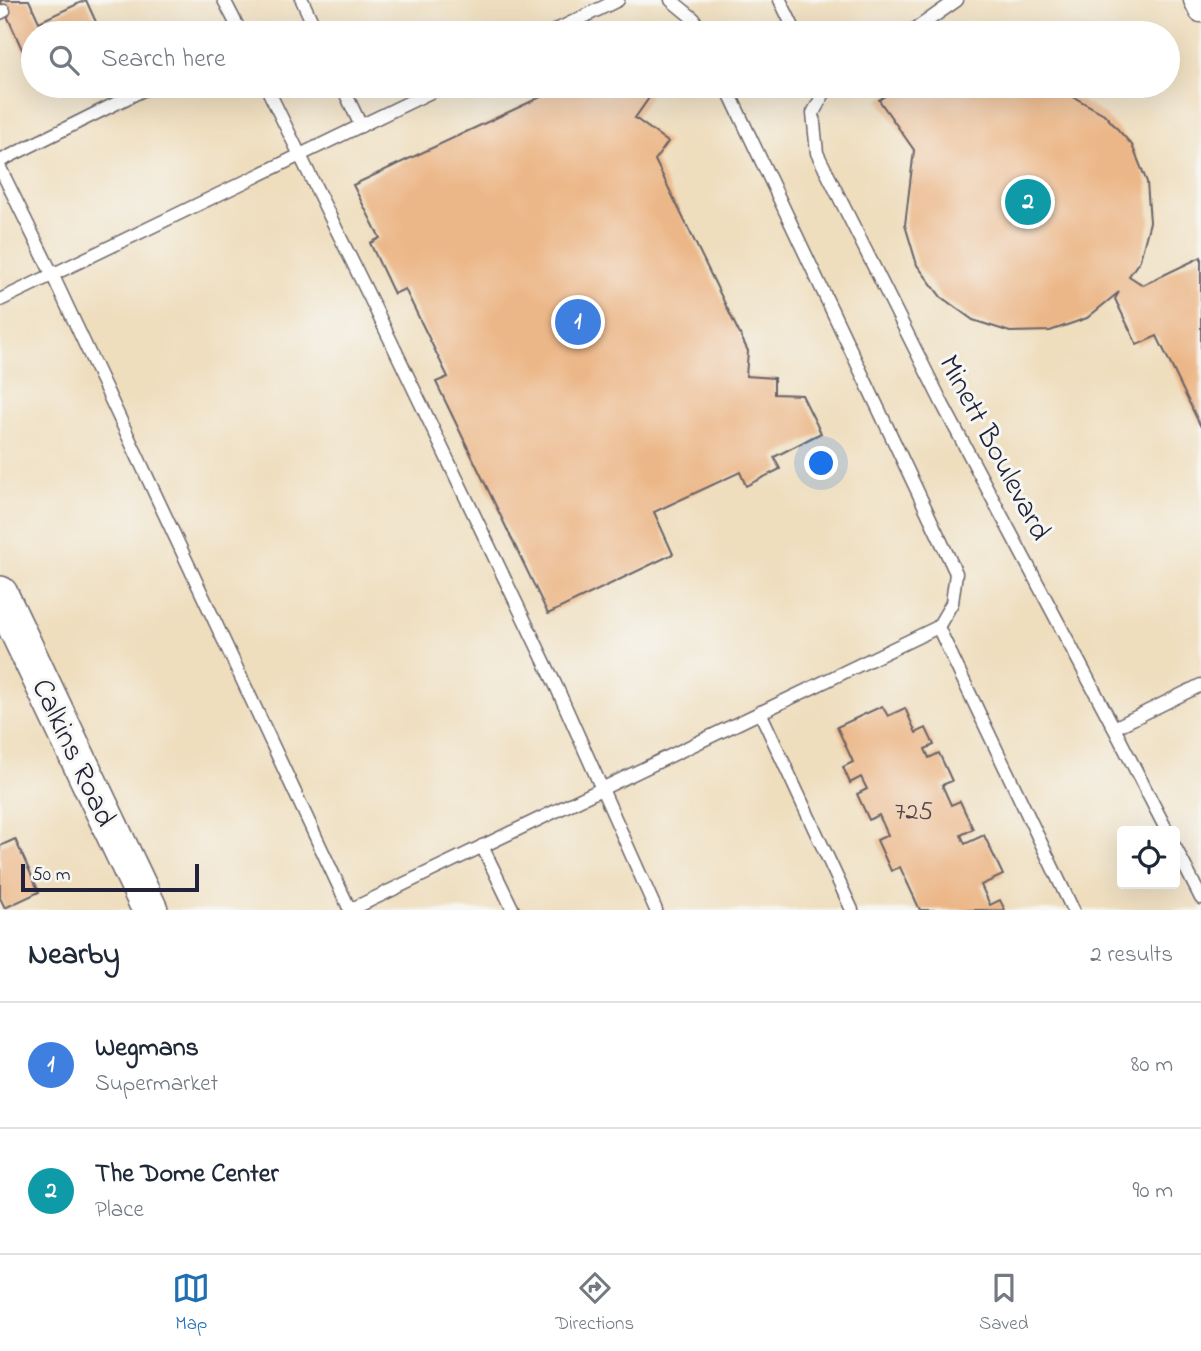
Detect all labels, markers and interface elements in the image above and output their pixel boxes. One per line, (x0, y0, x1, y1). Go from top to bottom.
search box (21, 21, 1180, 98)
icon: search (45, 41, 83, 79)
text: Search here (101, 41, 226, 79)
pin: 2 (1005, 176, 1051, 228)
pin: 1 (555, 296, 601, 348)
street label: Minett Boulevard (926, 348, 1061, 549)
your location (804, 446, 838, 480)
street label: Calkins Road (19, 672, 126, 835)
house number: 725 (895, 794, 933, 832)
map controls (1117, 826, 1180, 889)
button: locate (1117, 826, 1180, 889)
scale bar (21, 861, 200, 893)
text: 50 m (32, 862, 71, 889)
text: Nearby (28, 934, 120, 978)
text: 2 results (1090, 939, 1173, 972)
text: Wegmans (95, 1030, 199, 1068)
text: 1 (47, 1049, 55, 1082)
text: 80 m (1131, 1049, 1173, 1082)
text: Supermarket (95, 1068, 218, 1101)
text: The Dome Center (95, 1156, 279, 1194)
text: 2 (45, 1175, 57, 1208)
text: 90 m (1133, 1175, 1173, 1208)
text: Place (95, 1194, 144, 1227)
tab: Map (172, 1269, 210, 1338)
tab: Directions (555, 1269, 634, 1338)
tab: Saved (979, 1269, 1029, 1338)

